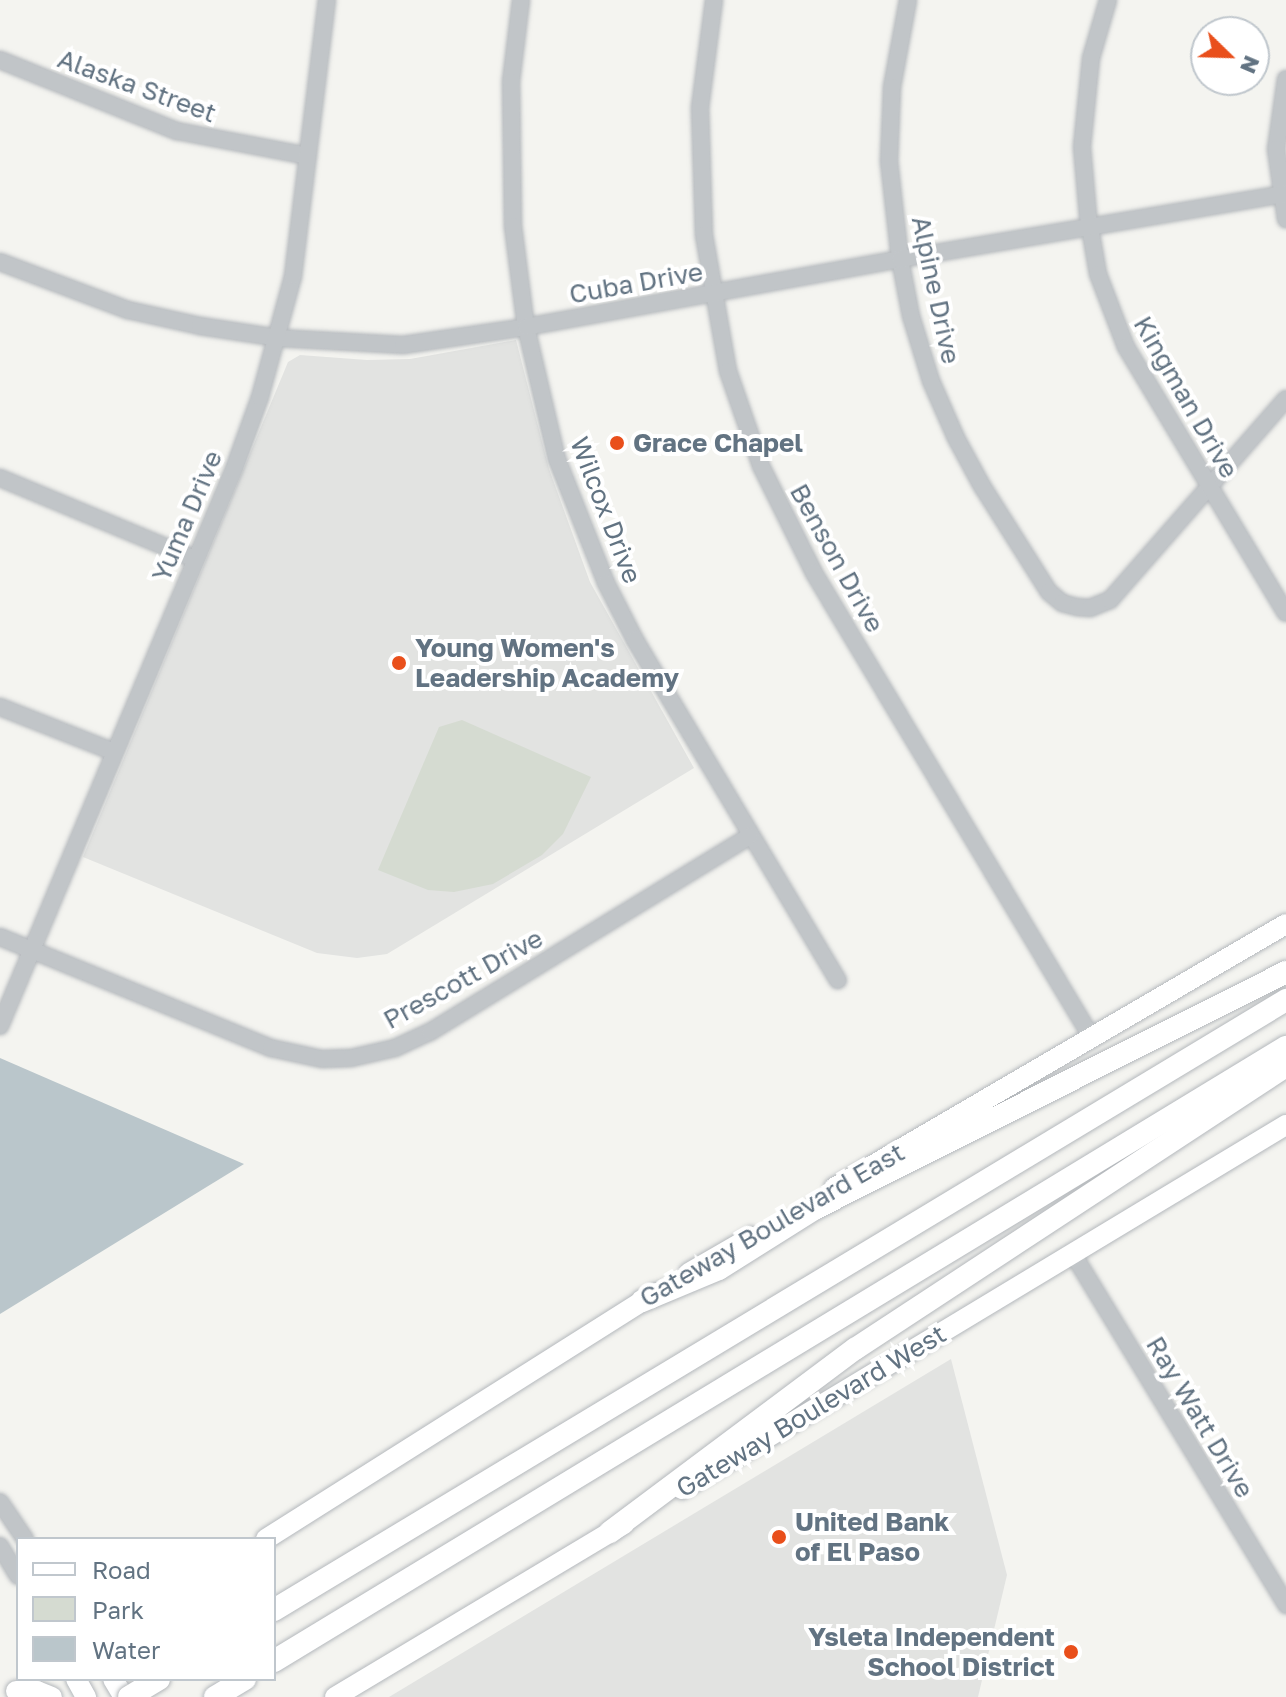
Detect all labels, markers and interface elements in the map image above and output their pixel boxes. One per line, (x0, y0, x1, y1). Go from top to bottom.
north arrow (1190, 16, 1270, 96)
street label: Alaska Street (54, 43, 220, 129)
text: N (1235, 52, 1266, 78)
street label: Alpine Drive (905, 213, 967, 367)
street label: Cuba Drive (567, 256, 705, 310)
street label: Kingman Drive (1127, 311, 1245, 483)
place label: Grace Chapel (633, 427, 803, 459)
street label: Wilcox Drive (564, 432, 648, 588)
marker: Grace Chapel (608, 434, 626, 452)
street label: Yuma Drive (145, 446, 229, 586)
street label: Benson Drive (783, 478, 891, 638)
place label: Young Women's Leadership Academy (415, 632, 679, 694)
marker: Young Women's Leadership Academy (390, 654, 408, 672)
street label: Prescott Drive (378, 922, 548, 1036)
street label: Gateway Boulevard East (634, 1136, 910, 1314)
street label: Gateway Boulevard West (670, 1318, 952, 1504)
street label: Ray Watt Drive (1140, 1331, 1260, 1503)
place label: United Bank of El Paso (795, 1506, 949, 1568)
marker: United Bank of El Paso (770, 1528, 788, 1546)
legend (16, 1537, 276, 1681)
text: Road (92, 1555, 151, 1584)
text: Park (92, 1595, 144, 1624)
place label: Ysleta Independent School District (808, 1621, 1055, 1682)
text: Water (92, 1635, 160, 1664)
marker: Ysleta Independent School District (1062, 1643, 1080, 1661)

